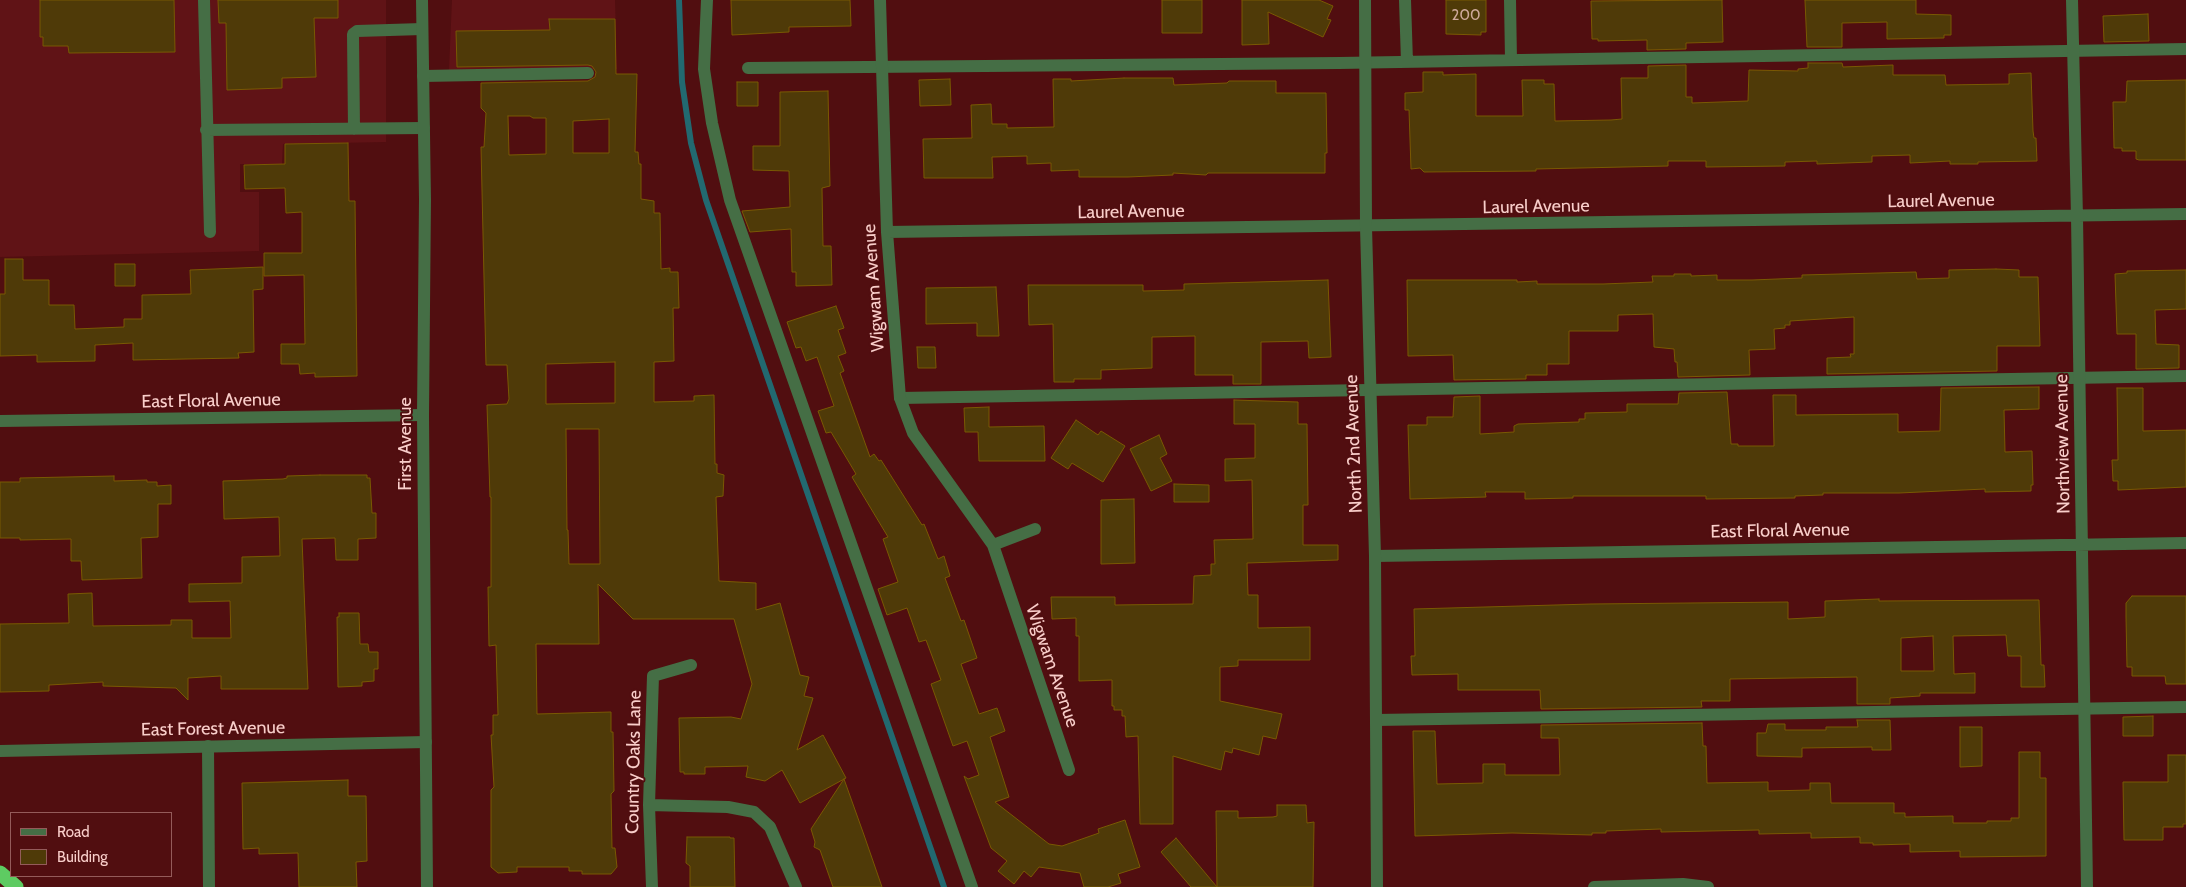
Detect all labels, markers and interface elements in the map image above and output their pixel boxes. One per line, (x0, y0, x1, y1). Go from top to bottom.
house number: 200 (1452, 7, 1480, 25)
street label: Laurel Avenue (1887, 189, 1995, 213)
street label: Laurel Avenue (1482, 195, 1590, 219)
street label: Laurel Avenue (1077, 200, 1185, 224)
street label: Wigwam Avenue (859, 223, 889, 353)
street label: North 2nd Avenue (1341, 374, 1367, 514)
street label: Northview Avenue (2051, 374, 2075, 514)
street label: East Floral Avenue (141, 389, 281, 413)
street label: First Avenue (395, 397, 417, 491)
street label: East Floral Avenue (1710, 519, 1850, 543)
street label: Wigwam Avenue (1021, 602, 1083, 730)
street label: Country Oaks Lane (622, 690, 646, 834)
street label: East Forest Avenue (141, 717, 285, 741)
legend (10, 812, 172, 877)
text: Road (57, 823, 90, 841)
text: Building (57, 848, 108, 866)

